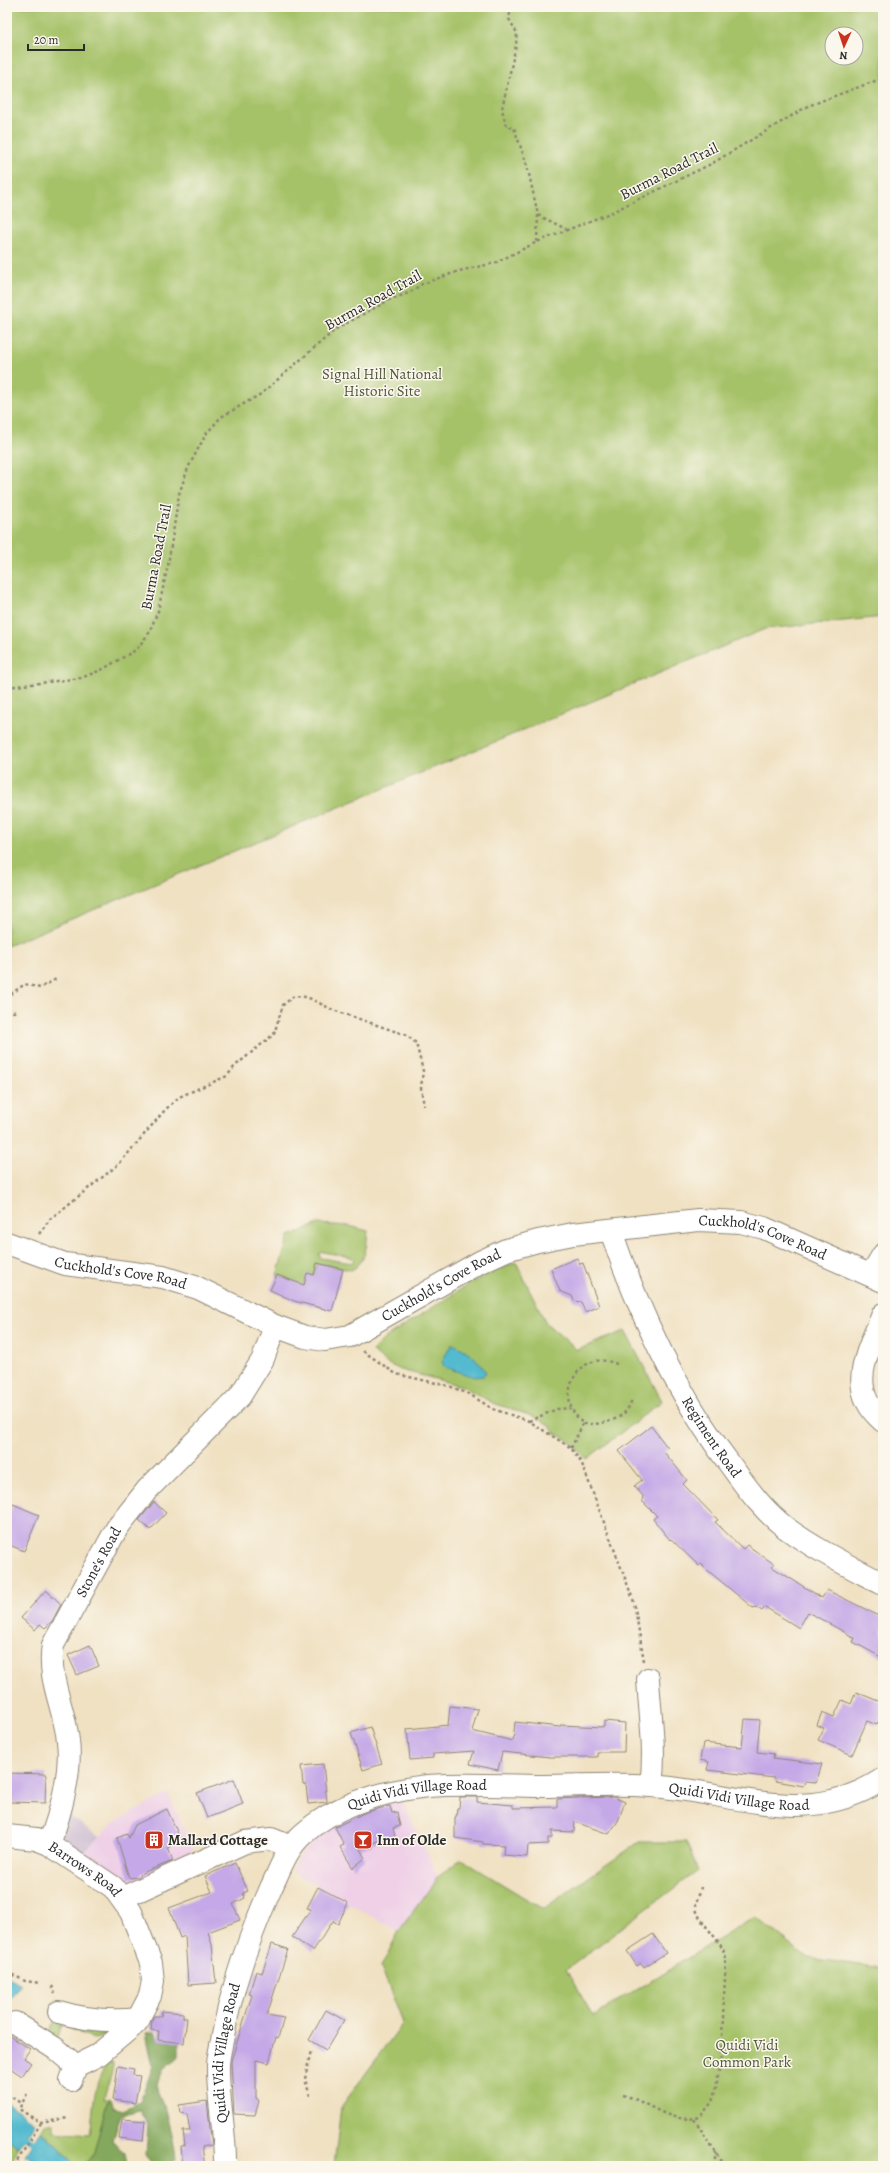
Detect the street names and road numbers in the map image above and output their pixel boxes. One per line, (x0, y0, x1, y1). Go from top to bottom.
street label: Burma Road Trail (616, 137, 722, 204)
street label: Burma Road Trail (321, 265, 425, 335)
street label: Burma Road Trail (136, 502, 176, 612)
street label: Cuckhold's Cove Road (698, 1210, 831, 1265)
street label: Cuckhold's Cove Road (378, 1243, 505, 1326)
street label: Cuckhold's Cove Road (52, 1251, 190, 1294)
street label: Regiment Road (677, 1393, 747, 1482)
street label: Stone's Road (71, 1522, 126, 1601)
street label: Quidi Vidi Village Road (344, 1775, 488, 1815)
street label: Quidi Vidi Village Road (668, 1778, 811, 1815)
street label: Barrows Road (44, 1836, 127, 1901)
street label: Quidi Vidi Village Road (208, 1980, 245, 2124)

